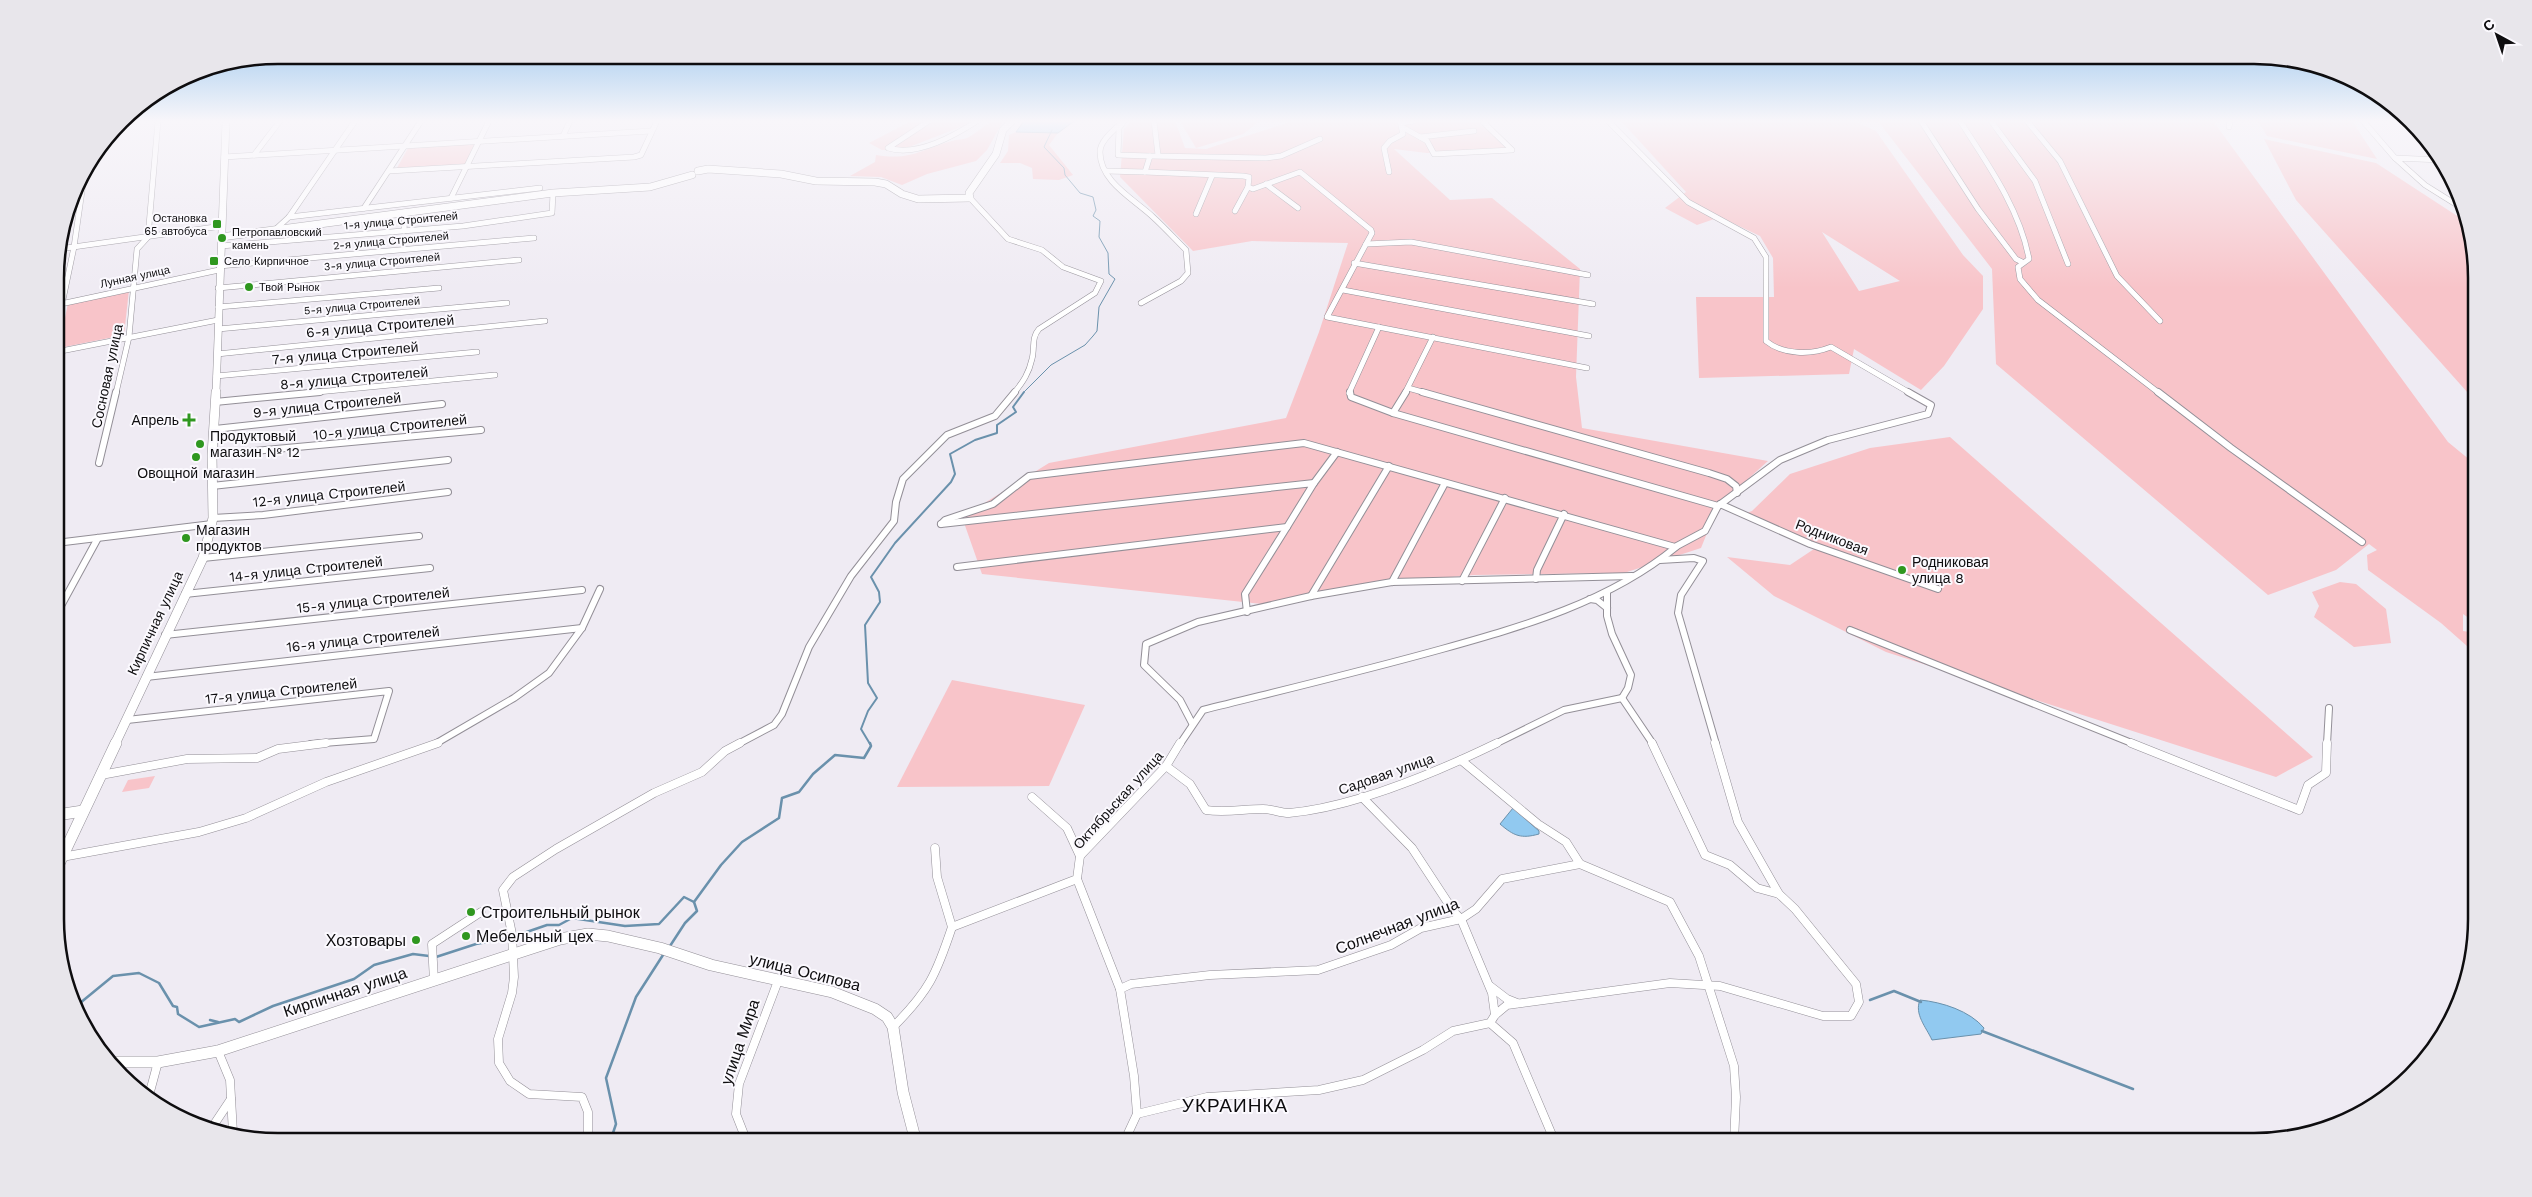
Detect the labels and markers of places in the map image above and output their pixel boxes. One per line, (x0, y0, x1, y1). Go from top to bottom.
place label: Остановка 65 автобуса (144, 212, 208, 238)
marker: Остановка 65 автобуса (211, 218, 223, 230)
place label: Петропавловский камень (232, 226, 322, 252)
marker: Петропавловский камень (216, 232, 228, 244)
marker: Село Кирпичное (208, 255, 220, 267)
place label: Село Кирпичное (224, 255, 309, 268)
marker: Твой Рынок (243, 281, 255, 293)
place label: Твой Рынок (259, 281, 319, 294)
place label: Апрель (132, 412, 179, 428)
marker: Апрель (183, 414, 195, 426)
place label: Продуктовый магазин № 12 (210, 428, 300, 460)
marker: Продуктовый магазин № 12 (194, 438, 206, 450)
marker: Овощной магазин (190, 451, 202, 463)
place label: Овощной магазин (137, 465, 255, 481)
place label: Магазин продуктов (196, 522, 262, 554)
marker: Магазин продуктов (180, 532, 192, 544)
place label: Родниковая улица 8 (1912, 554, 1989, 586)
marker: Родниковая улица 8 (1896, 564, 1908, 576)
place label: Строительный рынок (481, 903, 641, 922)
marker: Строительный рынок (465, 906, 477, 918)
place label: Мебельный цех (476, 927, 594, 946)
marker: Мебельный цех (460, 930, 472, 942)
place label: Хозтовары (326, 931, 406, 950)
marker: Хозтовары (410, 934, 422, 946)

